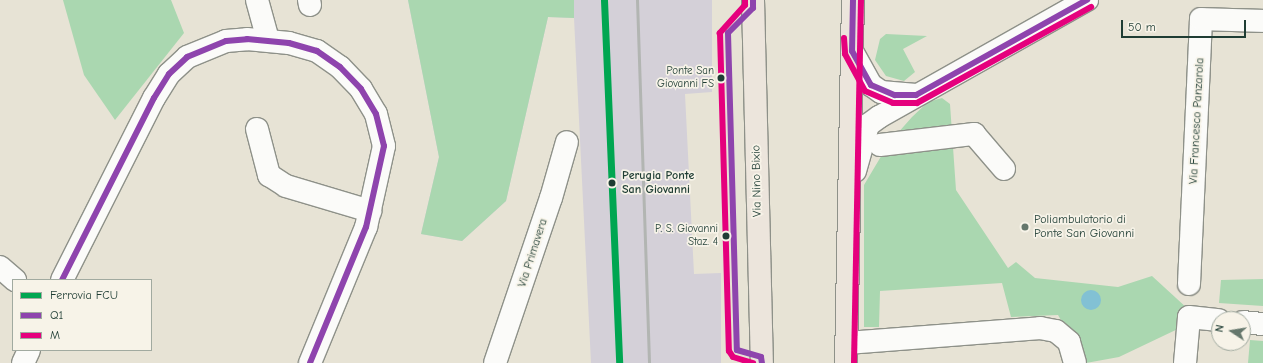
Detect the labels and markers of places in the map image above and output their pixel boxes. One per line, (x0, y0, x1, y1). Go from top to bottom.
place label: Ponte San Giovanni FS (657, 65, 714, 91)
marker: Ponte San Giovanni FS (716, 73, 726, 83)
place label: Perugia Ponte San Giovanni (622, 169, 694, 197)
marker: Perugia Ponte San Giovanni (605, 176, 619, 190)
place label: Poliambulatorio di Ponte San Giovanni (1034, 213, 1134, 241)
marker: Poliambulatorio di Ponte San Giovanni (1019, 221, 1031, 233)
place label: P. S. Giovanni Staz. 4 (655, 223, 718, 249)
marker: P. S. Giovanni Staz. 4 (721, 231, 731, 241)

